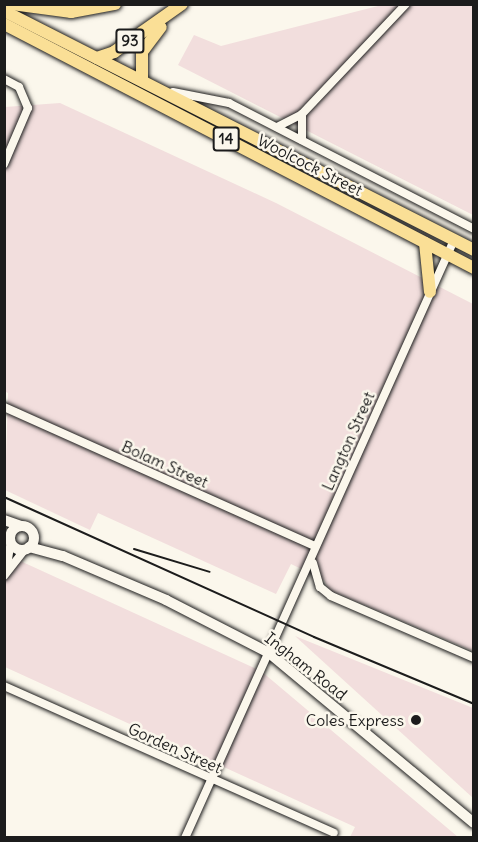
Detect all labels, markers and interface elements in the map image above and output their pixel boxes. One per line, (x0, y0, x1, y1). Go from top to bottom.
road number: 93 (115, 29, 145, 53)
road number: 14 (212, 127, 240, 151)
street label: Woolcock Street (254, 130, 366, 200)
street label: Langton Street (318, 389, 378, 493)
street label: Bolam Street (119, 436, 211, 492)
street label: Ingham Road (261, 628, 351, 704)
place label: Coles Express (306, 710, 404, 730)
marker: Coles Express (409, 713, 423, 727)
street label: Gorden Street (125, 719, 225, 777)

